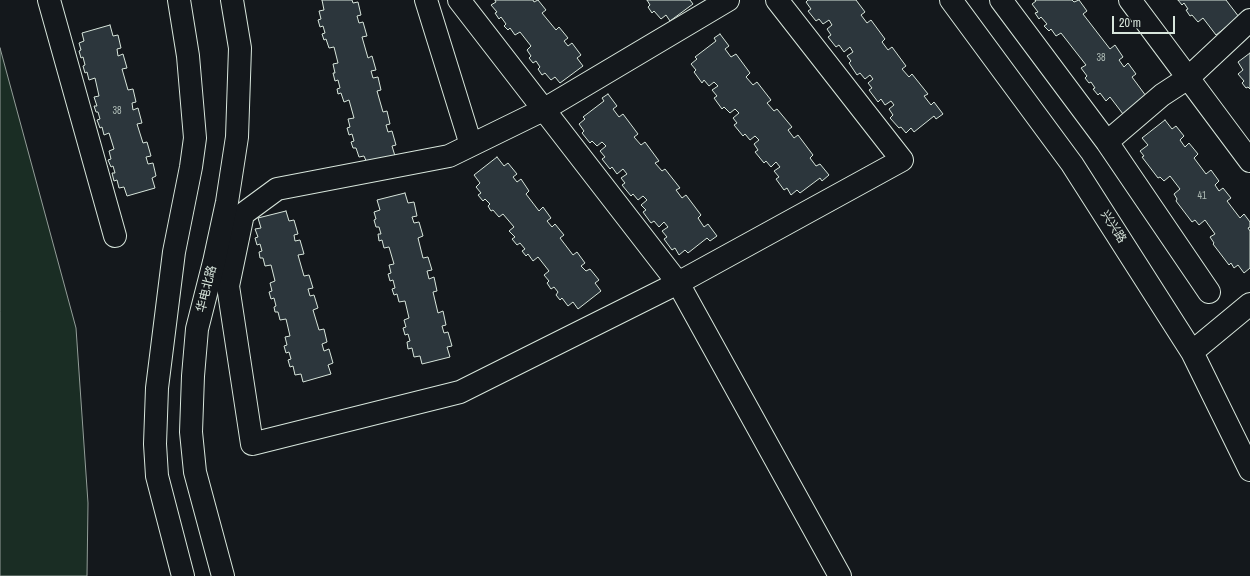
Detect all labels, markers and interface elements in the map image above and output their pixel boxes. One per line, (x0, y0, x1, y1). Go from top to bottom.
scale bar (1114, 8, 1177, 34)
text: 20 m (1119, 15, 1141, 31)
house number: 38 (1096, 52, 1106, 64)
house number: 38 (112, 105, 122, 117)
house number: 41 (1197, 190, 1207, 202)
street label: 兴兴路 (1097, 208, 1129, 246)
street label: 华电北路 (194, 264, 220, 314)

